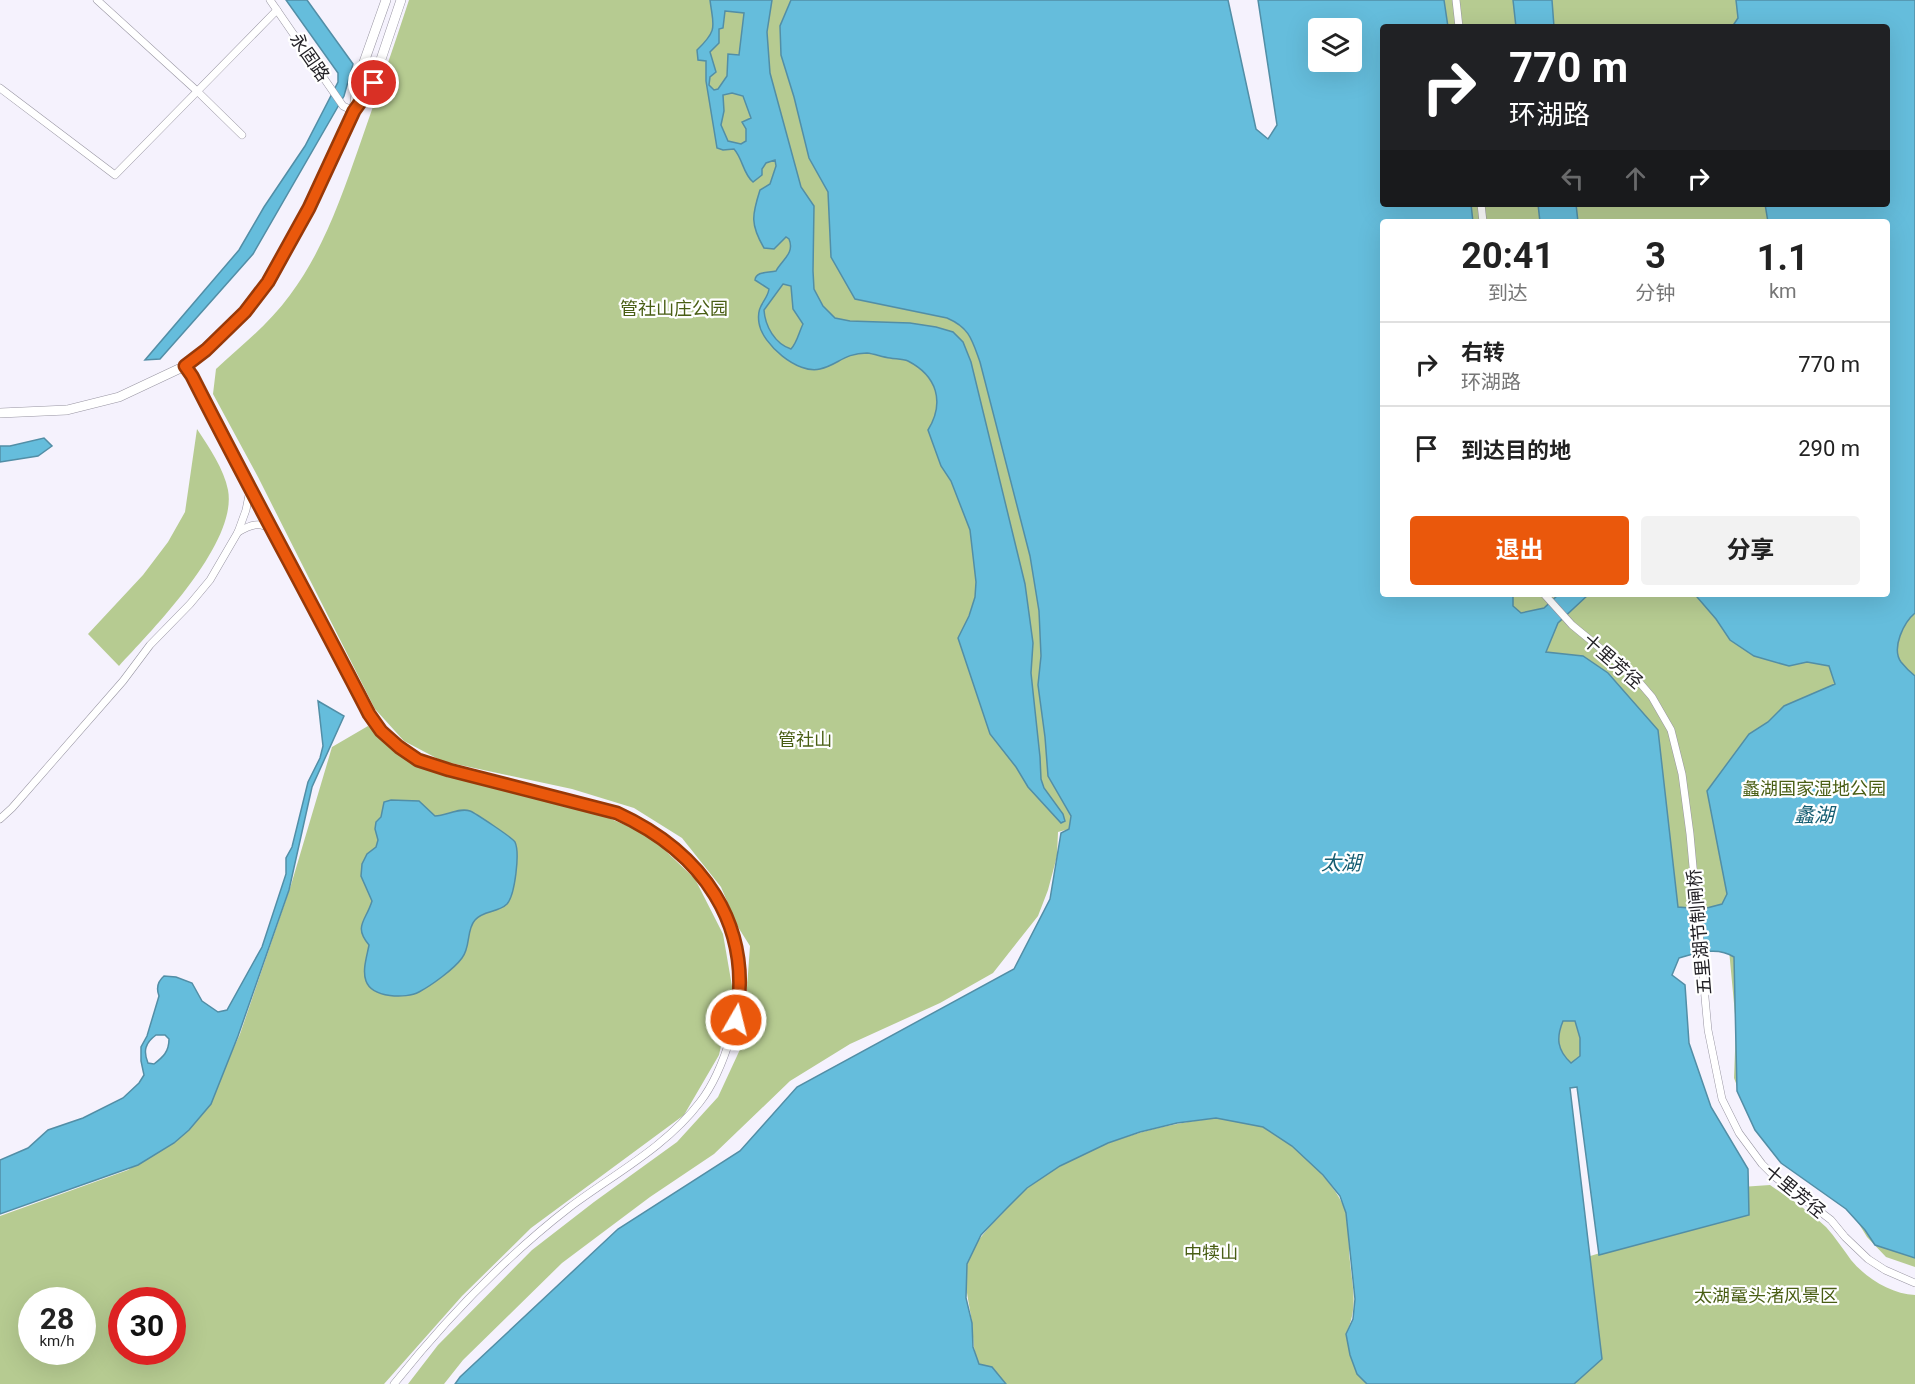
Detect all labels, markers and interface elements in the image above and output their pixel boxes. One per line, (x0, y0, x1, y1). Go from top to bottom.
map controls (1308, 18, 1362, 72)
button: layers (1308, 18, 1362, 72)
street label: 永固路 (286, 29, 334, 85)
text: 770 m (1509, 43, 1628, 92)
icon: right (1410, 48, 1488, 126)
pin (348, 57, 399, 108)
icon: arrive (357, 66, 390, 99)
text: 环湖路 (1509, 99, 1590, 131)
icon: left (1556, 162, 1589, 195)
icon: ahead (1619, 162, 1652, 195)
icon: right (1682, 162, 1715, 195)
text: 20:41 (1461, 235, 1554, 277)
text: 3 (1645, 235, 1666, 277)
text: 1.1 (1757, 237, 1809, 279)
text: km (1769, 279, 1797, 303)
text: 到达 (1488, 281, 1528, 305)
text: 分钟 (1635, 281, 1675, 305)
park label: 管社山庄公园 (620, 298, 728, 319)
text: 右转 (1461, 340, 1505, 365)
icon: right (1410, 348, 1443, 381)
text: 770 m (1798, 352, 1860, 377)
text: 环湖路 (1461, 370, 1521, 394)
icon: arrive (1410, 432, 1443, 465)
text: 290 m (1798, 436, 1860, 461)
text: 到达目的地 (1461, 438, 1571, 463)
button: 退出 (1410, 516, 1629, 585)
button: 分享 (1641, 516, 1860, 585)
street label: 十里芳径 (1579, 629, 1647, 693)
park label: 管社山 (778, 729, 832, 750)
park label: 蠡湖国家湿地公园 (1742, 778, 1886, 799)
water label: 蠡湖 (1794, 803, 1837, 827)
water label: 太湖 (1321, 851, 1364, 875)
street label: 五里湖节制闸桥 (1683, 868, 1715, 996)
position arrow (704, 988, 768, 1052)
street label: 十里芳径 (1760, 1160, 1830, 1222)
park label: 中犊山 (1184, 1242, 1238, 1263)
park label: 太湖鼋头渚风景区 (1694, 1285, 1838, 1306)
speed limit sign: 30 (108, 1287, 186, 1365)
text: 28 (40, 1301, 74, 1336)
text: km/h (39, 1332, 75, 1350)

